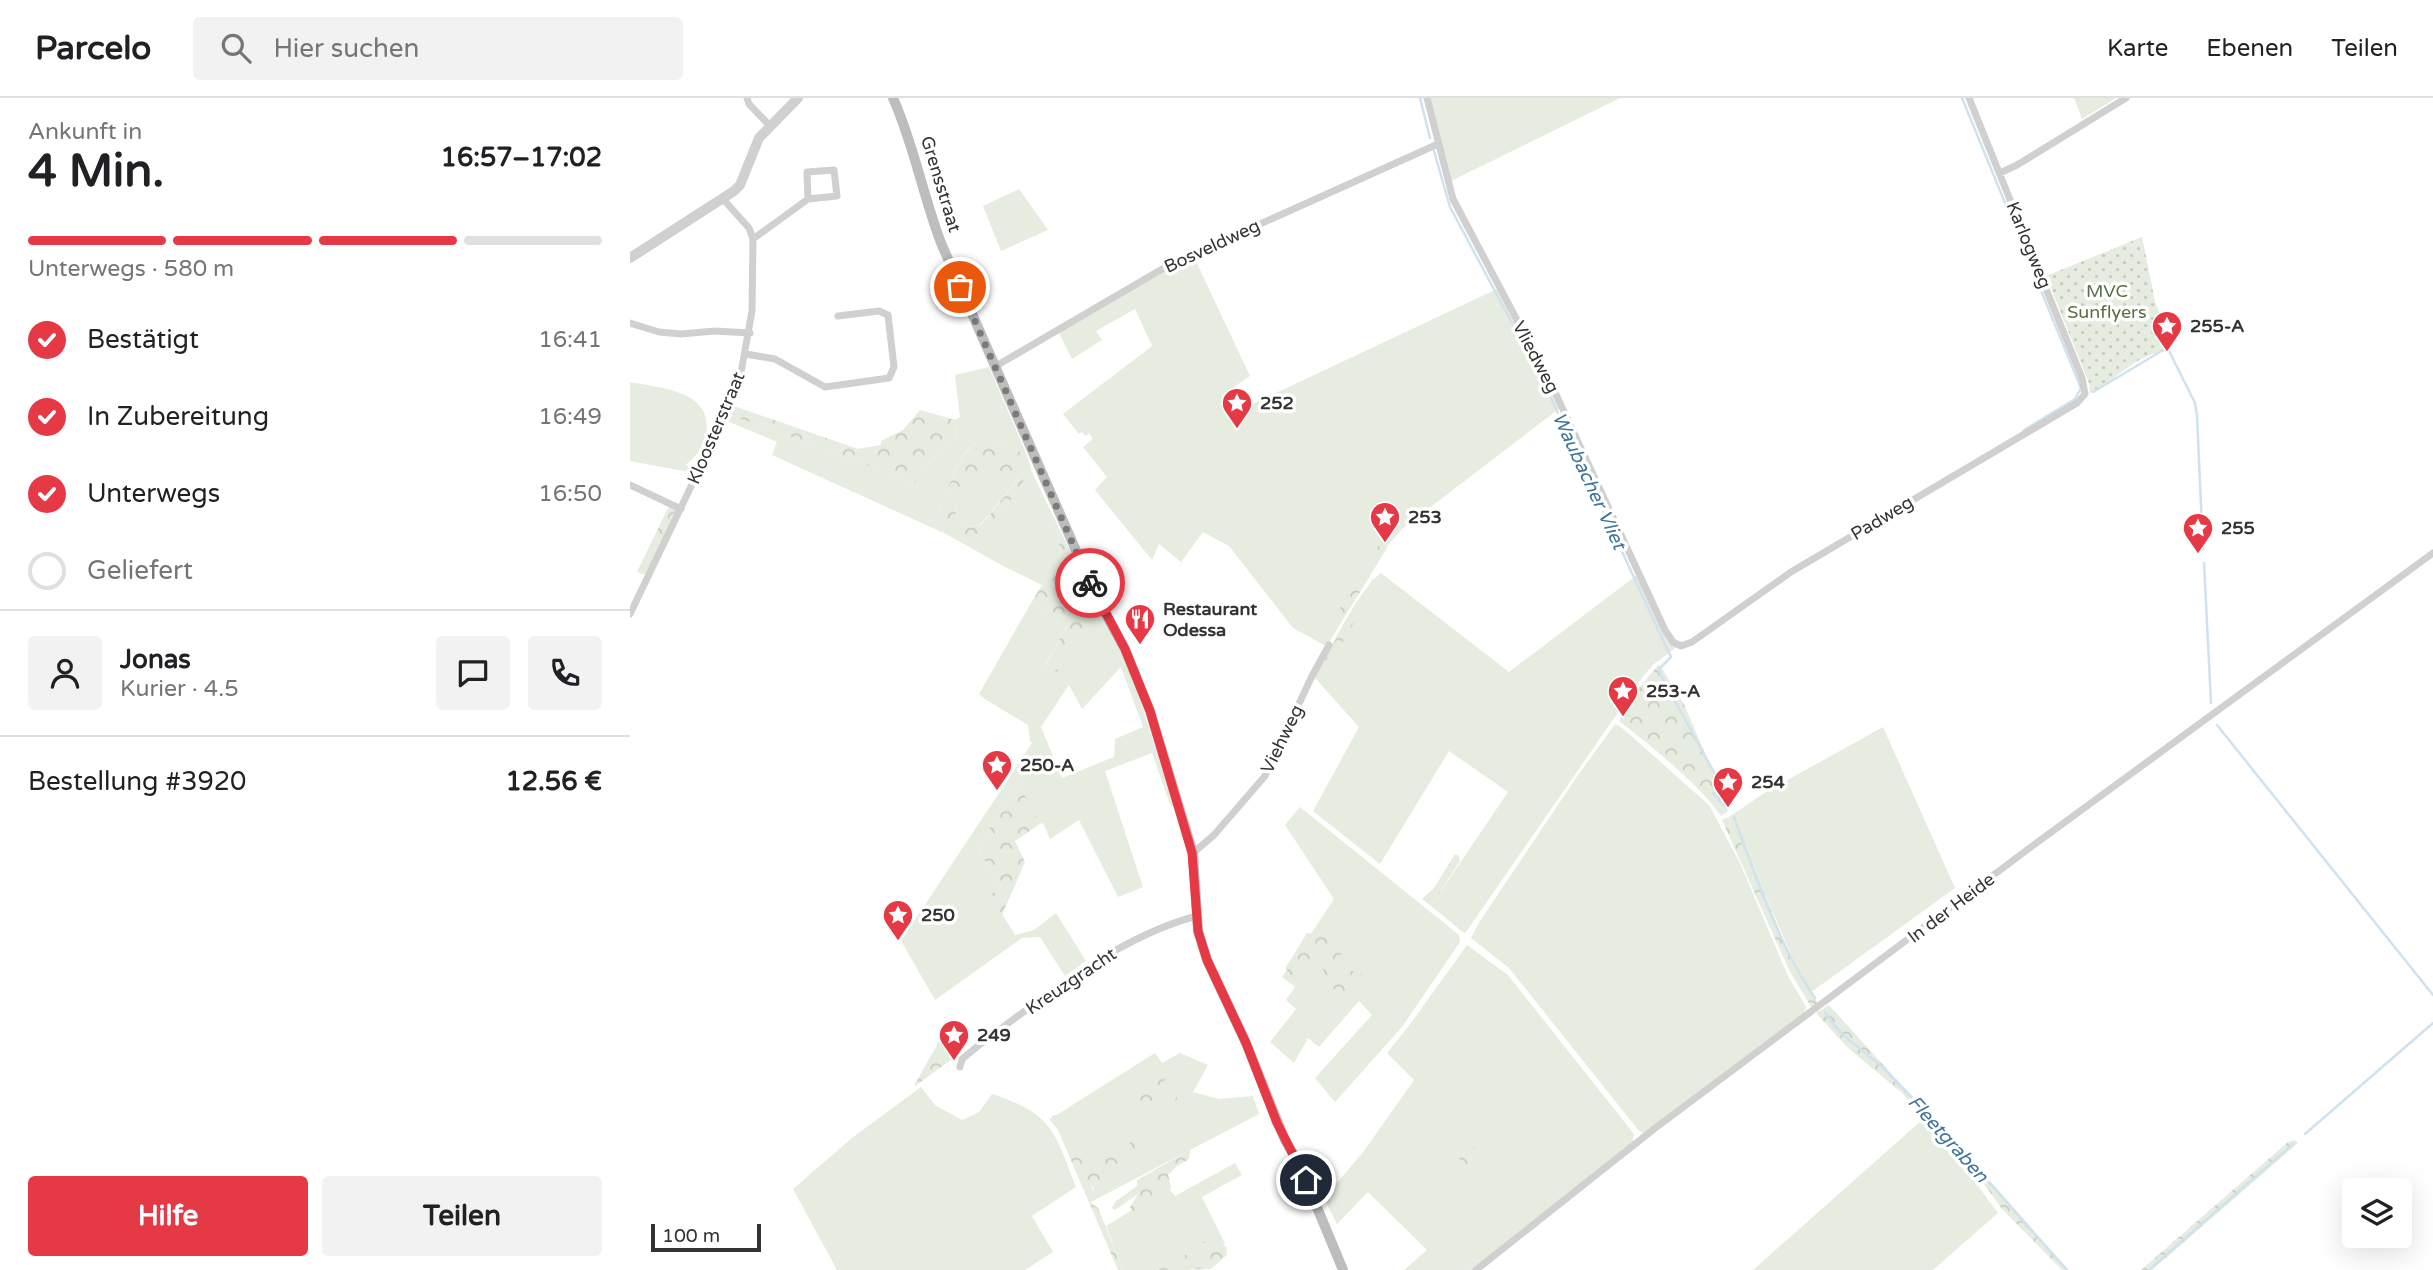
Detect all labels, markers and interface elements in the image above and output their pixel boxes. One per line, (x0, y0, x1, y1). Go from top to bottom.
search box (193, 17, 683, 80)
text: Parcelo (35, 29, 151, 68)
icon: search (217, 29, 255, 67)
text: Hier suchen (273, 33, 419, 64)
text: Karte (2107, 34, 2168, 63)
text: Ebenen (2206, 34, 2293, 63)
text: Teilen (2331, 34, 2398, 63)
text: Ankunft in (28, 118, 142, 146)
street label: Grensstraat (916, 133, 966, 235)
text: 16:57–17:02 (441, 142, 602, 173)
text: 4 Min. (28, 144, 164, 199)
street label: Karlogweg (2002, 198, 2056, 292)
street label: Bosveldweg (1161, 214, 1263, 278)
text: Unterwegs · 580 m (28, 255, 234, 283)
pin (930, 257, 990, 317)
icon: bag (941, 268, 979, 306)
park label: MVC Sunflyers (2067, 280, 2147, 323)
place icon: 255-A (2150, 309, 2184, 353)
place label: 255-A (2190, 315, 2244, 337)
street label: Vliedweg (1508, 317, 1564, 397)
icon: check (28, 321, 66, 359)
text: Bestätigt (87, 324, 199, 355)
text: 16:41 (538, 326, 602, 354)
street label: Kloosterstraat (682, 368, 750, 488)
place icon: 252 (1220, 386, 1254, 430)
place label: 252 (1260, 392, 1294, 414)
icon: check (28, 398, 66, 436)
text: In Zubereitung (87, 401, 269, 432)
text: 16:49 (538, 403, 602, 431)
water label: Waubacher Vliet (1548, 409, 1632, 555)
icon: check (28, 475, 66, 513)
text: Unterwegs (87, 478, 220, 509)
text: 16:50 (538, 480, 602, 508)
street label: Padweg (1847, 491, 1917, 545)
place icon: 253 (1368, 500, 1402, 544)
place label: 253 (1408, 506, 1442, 528)
place icon: 255 (2181, 511, 2215, 555)
place label: 255 (2221, 517, 2255, 539)
courier (1055, 548, 1125, 618)
text: Geliefert (87, 555, 193, 586)
icon: bike (1071, 564, 1109, 602)
place label: Restaurant Odessa (1163, 598, 1257, 641)
restaurant icon: Restaurant Odessa (1123, 602, 1157, 646)
button: person (28, 636, 102, 710)
button: chat (436, 636, 510, 710)
button: phone (528, 636, 602, 710)
text: Jonas (120, 644, 191, 675)
place icon: 253-A (1606, 674, 1640, 718)
text: Kurier · 4.5 (120, 675, 239, 703)
place label: 253-A (1646, 680, 1700, 702)
street label: Viehweg (1256, 701, 1308, 777)
place icon: 250-A (980, 748, 1014, 792)
place label: 250-A (1020, 754, 1074, 776)
place icon: 254 (1711, 765, 1745, 809)
text: Bestellung #3920 (28, 766, 246, 797)
text: 12.56 € (505, 766, 602, 797)
place label: 254 (1751, 771, 1786, 793)
street label: In der Heide (1903, 868, 1999, 948)
place icon: 250 (881, 898, 915, 942)
place label: 250 (921, 904, 955, 926)
street label: Kreuzgracht (1022, 943, 1121, 1019)
place icon: 249 (937, 1018, 971, 1062)
place label: 249 (977, 1024, 1011, 1046)
water label: Fleetgraben (1903, 1091, 1993, 1187)
pin (1276, 1150, 1336, 1210)
icon: home (1287, 1161, 1325, 1199)
button: Hilfe (28, 1176, 308, 1256)
button: Teilen (322, 1176, 602, 1256)
map controls (2342, 1178, 2412, 1248)
button: layers (2342, 1178, 2412, 1248)
scale bar (651, 1221, 761, 1253)
text: 100 m (662, 1225, 720, 1247)

